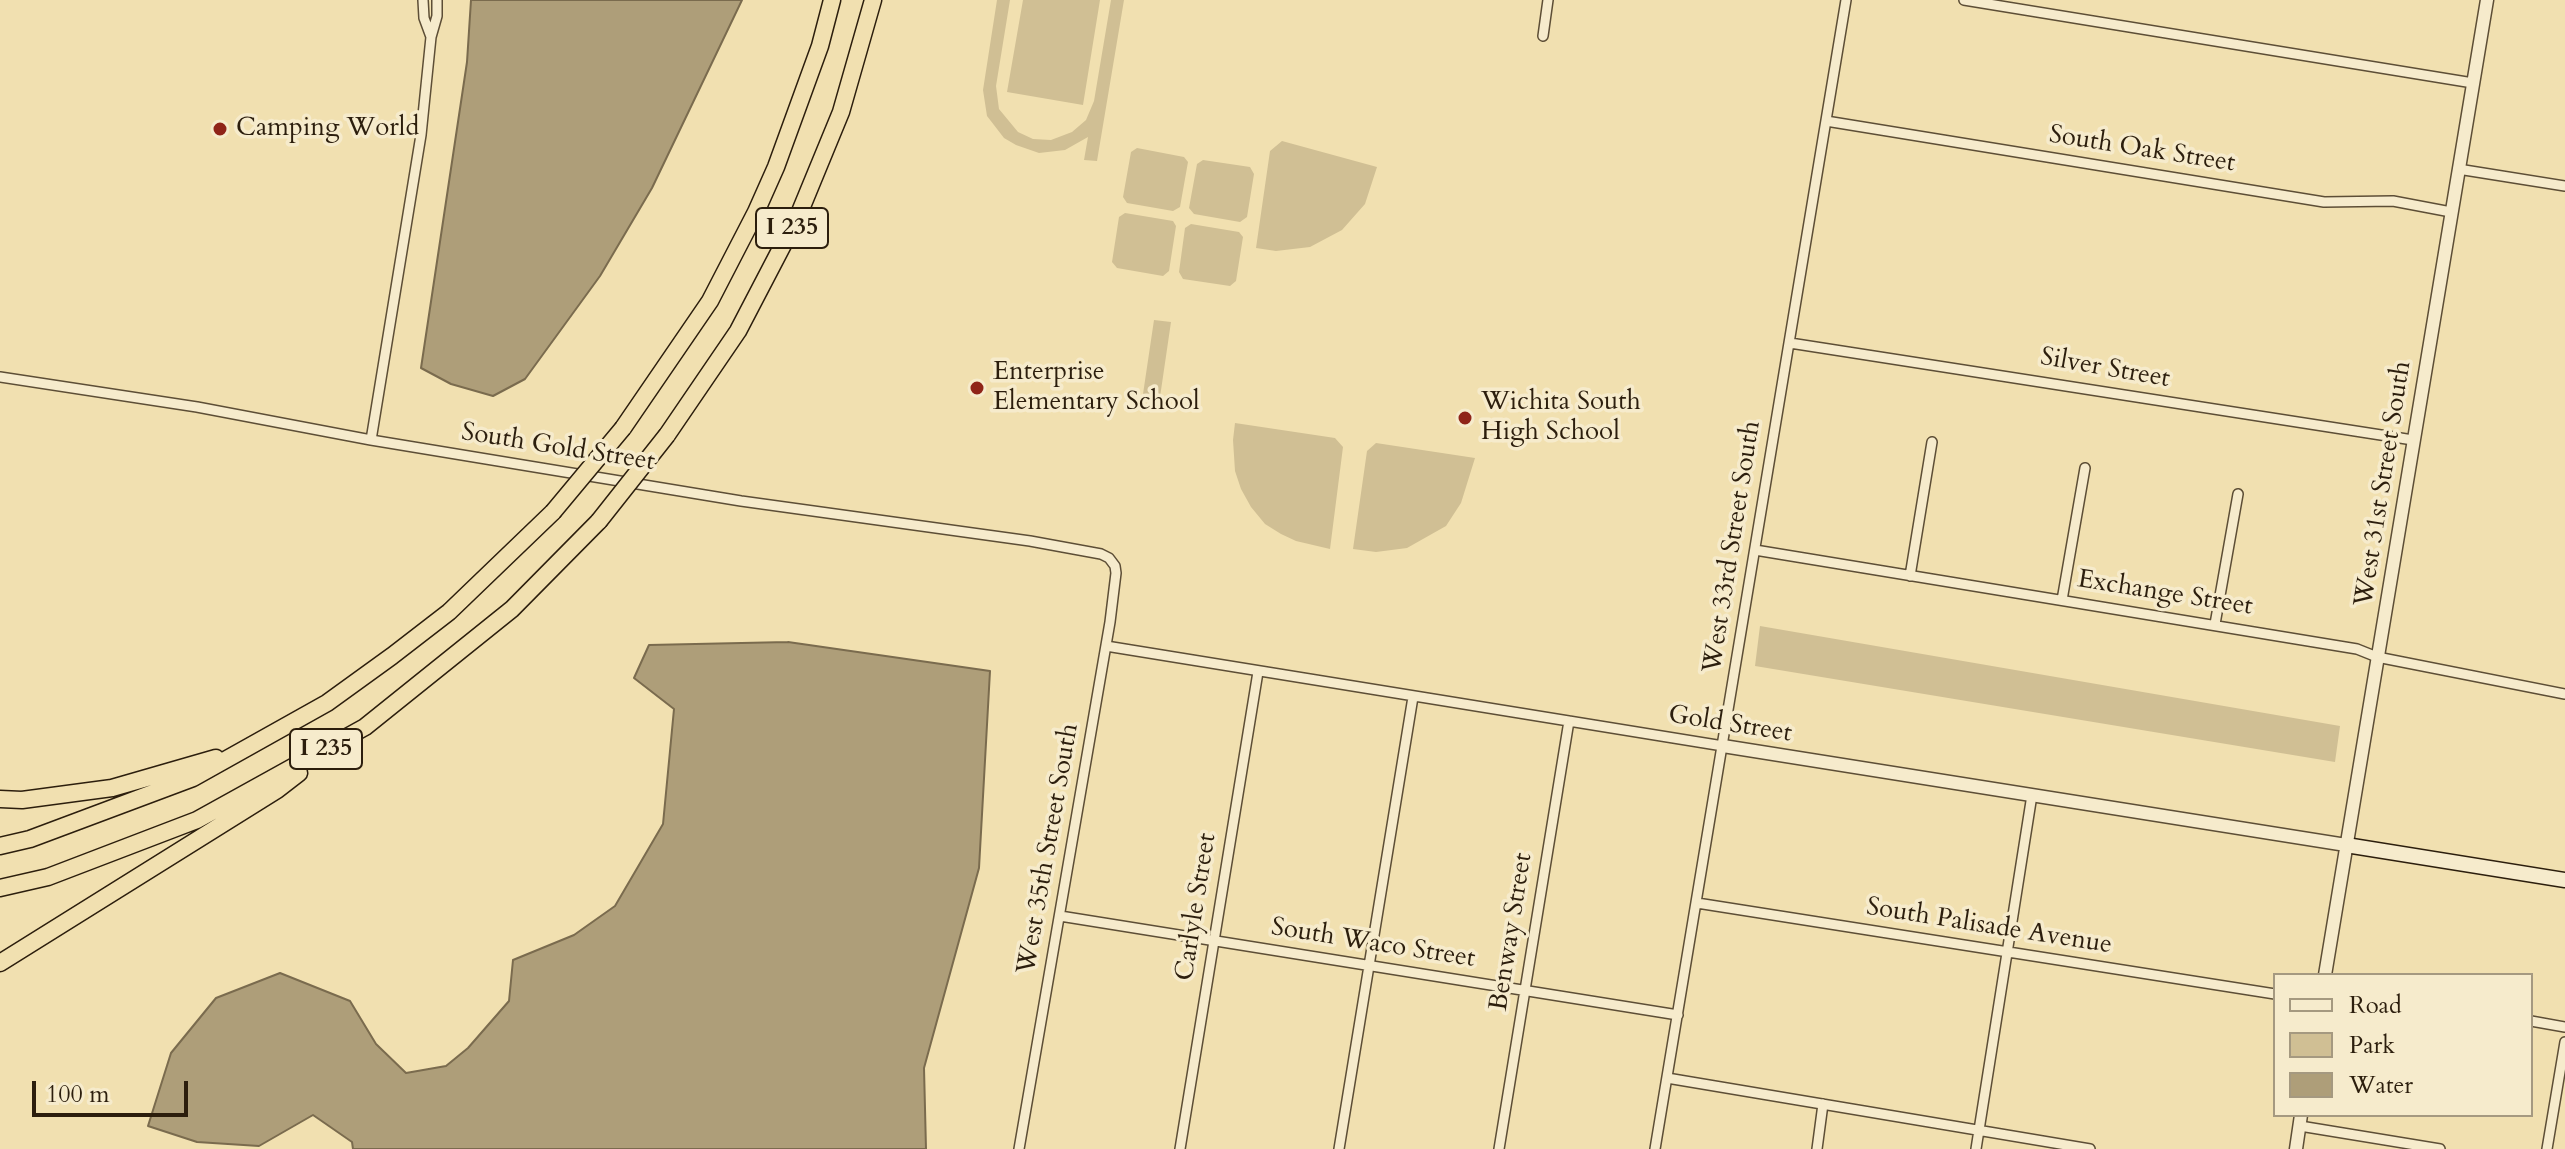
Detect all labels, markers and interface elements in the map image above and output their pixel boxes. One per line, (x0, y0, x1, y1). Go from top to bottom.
place label: Camping World (236, 113, 419, 145)
marker: Camping World (211, 120, 229, 138)
street label: South Oak Street (2047, 120, 2237, 180)
road number: I 235 (756, 208, 828, 248)
street label: Silver Street (2038, 342, 2172, 396)
place label: Enterprise Elementary School (993, 357, 1200, 418)
street label: West 31st Street South (2349, 359, 2419, 609)
marker: Enterprise Elementary School (968, 379, 986, 397)
place label: Wichita South High School (1481, 387, 1641, 448)
marker: Wichita South High School (1456, 409, 1474, 427)
street label: South Gold Street (459, 417, 657, 479)
street label: West 33rd Street South (1698, 419, 1768, 675)
street label: Exchange Street (2075, 565, 2255, 623)
street label: Gold Street (1666, 700, 1794, 750)
street label: West 35th Street South (1012, 721, 1086, 977)
road number: I 235 (290, 729, 362, 769)
street label: Carlyle Street (1170, 831, 1224, 983)
street label: Benway Street (1484, 851, 1540, 1013)
street label: South Palisade Avenue (1864, 892, 2114, 962)
street label: South Waco Street (1269, 912, 1477, 976)
legend (2273, 973, 2533, 1117)
text: Road (2349, 989, 2402, 1022)
text: Park (2349, 1029, 2395, 1062)
scale bar (36, 1065, 192, 1115)
text: Water (2349, 1069, 2413, 1102)
text: 100 m (46, 1078, 110, 1111)

